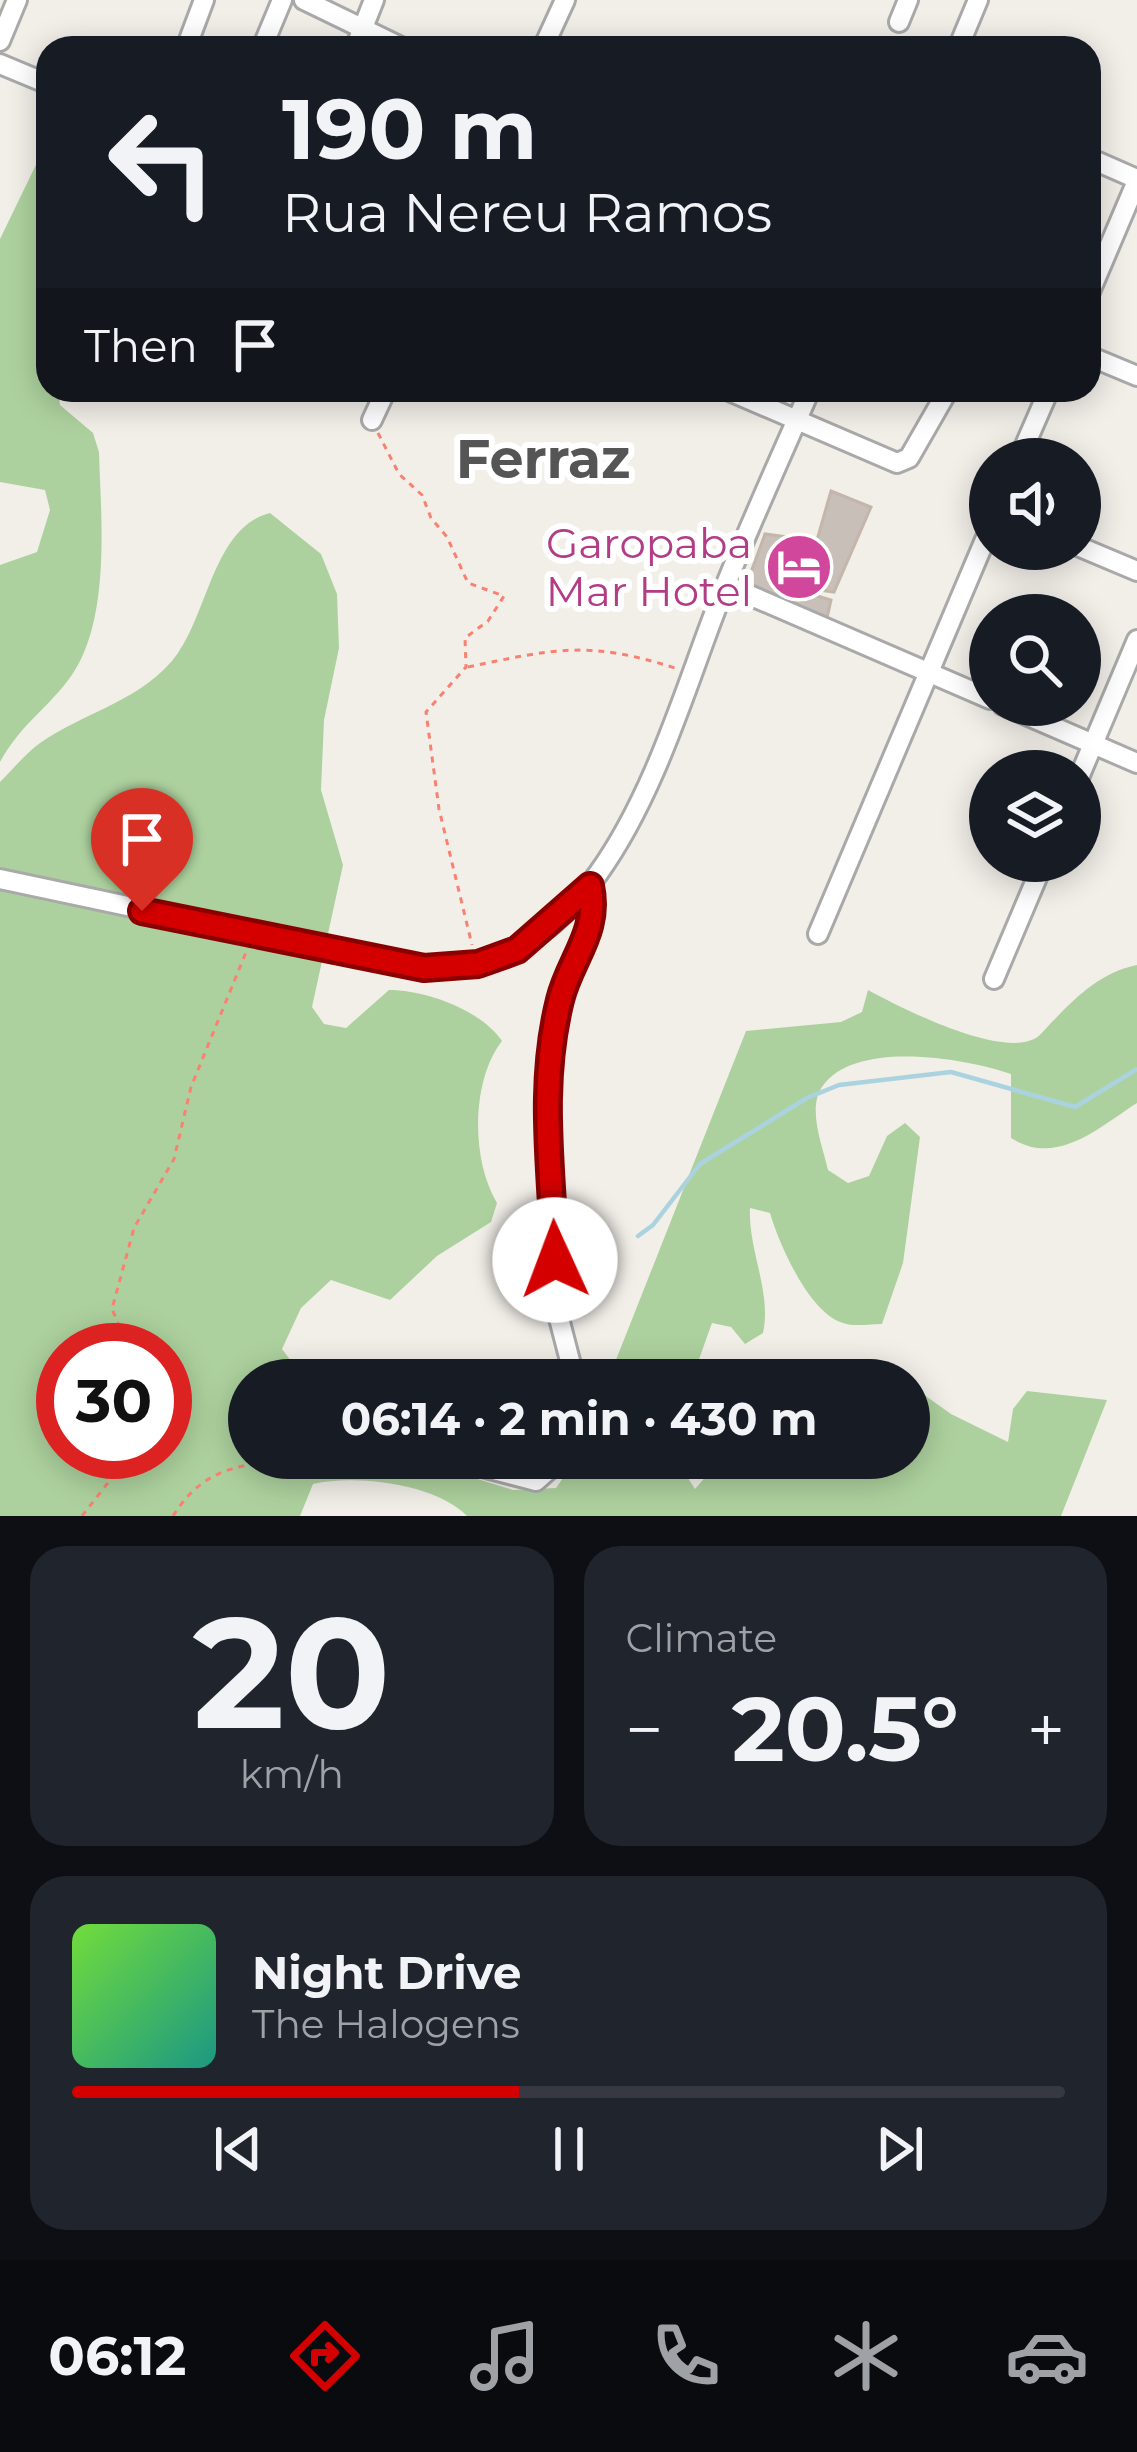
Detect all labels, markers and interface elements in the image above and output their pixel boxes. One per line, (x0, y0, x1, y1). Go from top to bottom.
text: 190 m (282, 78, 537, 180)
icon: left (84, 84, 240, 240)
text: Rua Nereu Ramos (282, 180, 772, 246)
icon: arrive (222, 312, 288, 378)
text: Then (84, 318, 198, 373)
district label: Ferraz (456, 426, 630, 492)
map controls (969, 438, 1101, 882)
button: sound (969, 438, 1101, 570)
place label: Garopaba Mar Hotel (546, 517, 752, 617)
hotel icon: Garopaba Mar Hotel (764, 532, 834, 602)
button: search (969, 594, 1101, 726)
button: layers (969, 750, 1101, 882)
pin (91, 788, 193, 911)
icon: arrive (109, 806, 175, 872)
position arrow (492, 1197, 618, 1323)
speed limit sign: 30 (36, 1323, 192, 1479)
text: 06:14 · 2 min · 430 m (341, 1391, 817, 1446)
text: 20 (193, 1577, 391, 1767)
text: Climate (626, 1614, 777, 1662)
text: 20.5° (732, 1674, 959, 1784)
text: − (626, 1689, 663, 1770)
text: + (1027, 1689, 1065, 1770)
text: km/h (240, 1750, 344, 1798)
text: Night Drive (252, 1945, 521, 2000)
text: The Halogens (252, 2000, 520, 2048)
icon: previous (205, 2116, 271, 2182)
icon: pause (536, 2116, 602, 2182)
icon: next (867, 2116, 933, 2182)
icon: directions (283, 2314, 367, 2398)
icon: music (463, 2314, 547, 2398)
icon: phone (644, 2314, 728, 2398)
icon: climate (824, 2314, 908, 2398)
icon: car (1005, 2314, 1089, 2398)
text: 06:12 (48, 2323, 186, 2389)

